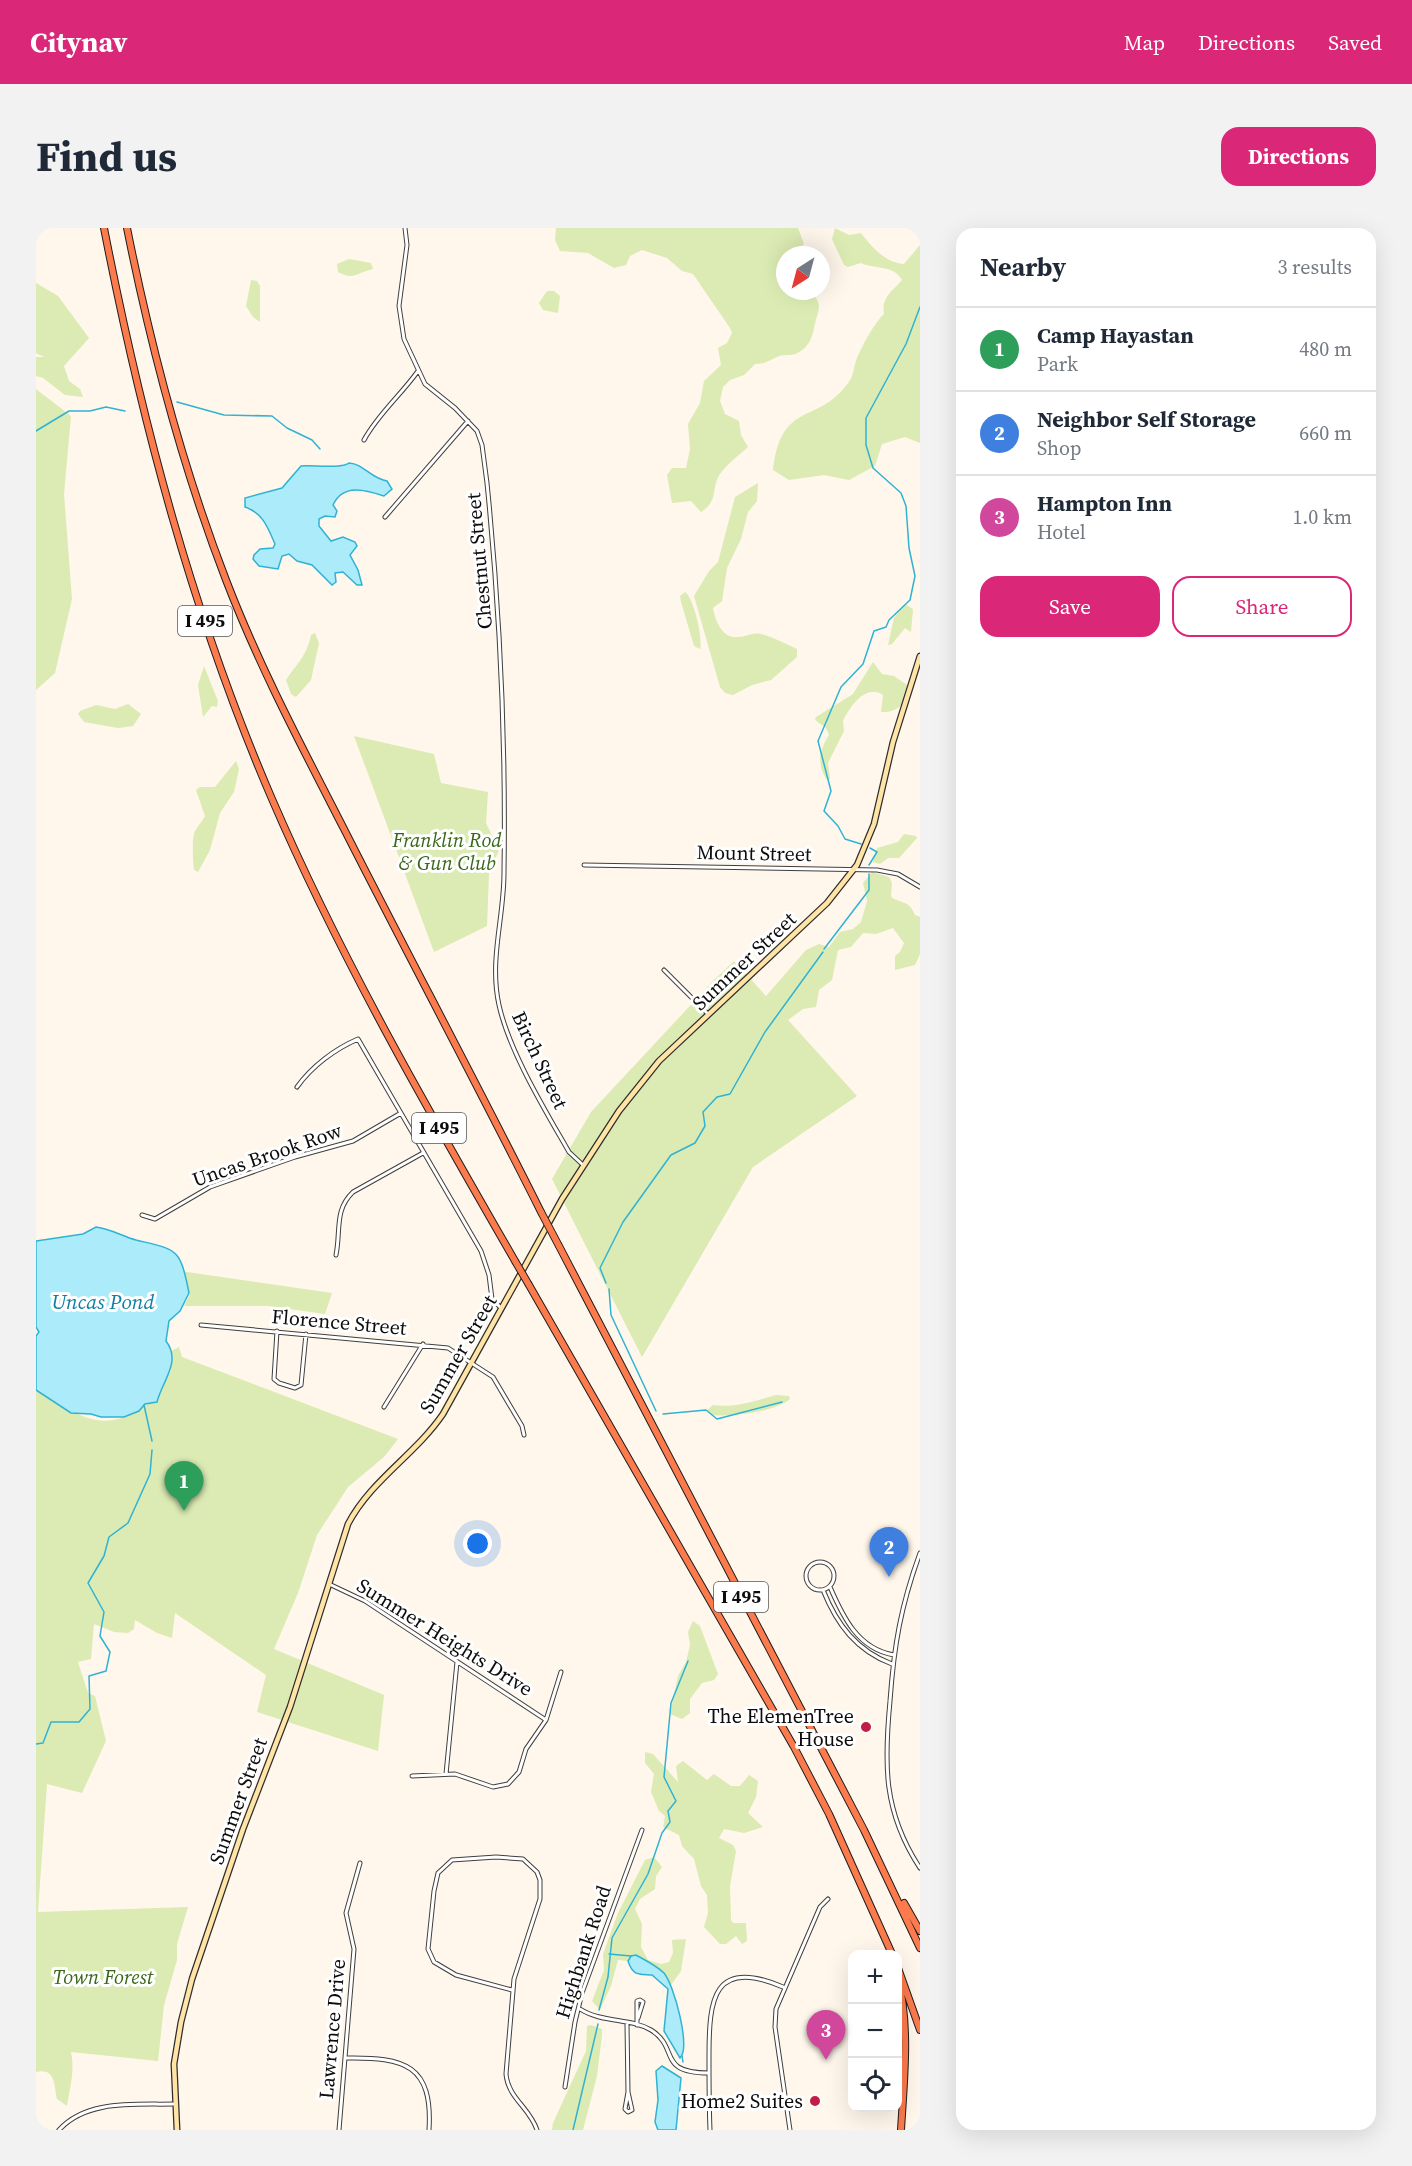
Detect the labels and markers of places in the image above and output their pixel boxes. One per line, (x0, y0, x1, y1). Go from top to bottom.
pin: 1 (164, 1462, 204, 1511)
pin: 2 (870, 1528, 908, 1577)
place label: The ElemenTree House (708, 1702, 854, 1753)
marker: The ElemenTree House (859, 1720, 873, 1734)
pin: 3 (806, 2010, 846, 2060)
place label: Home2 Suites (681, 2087, 803, 2115)
marker: Home2 Suites (808, 2094, 822, 2108)

